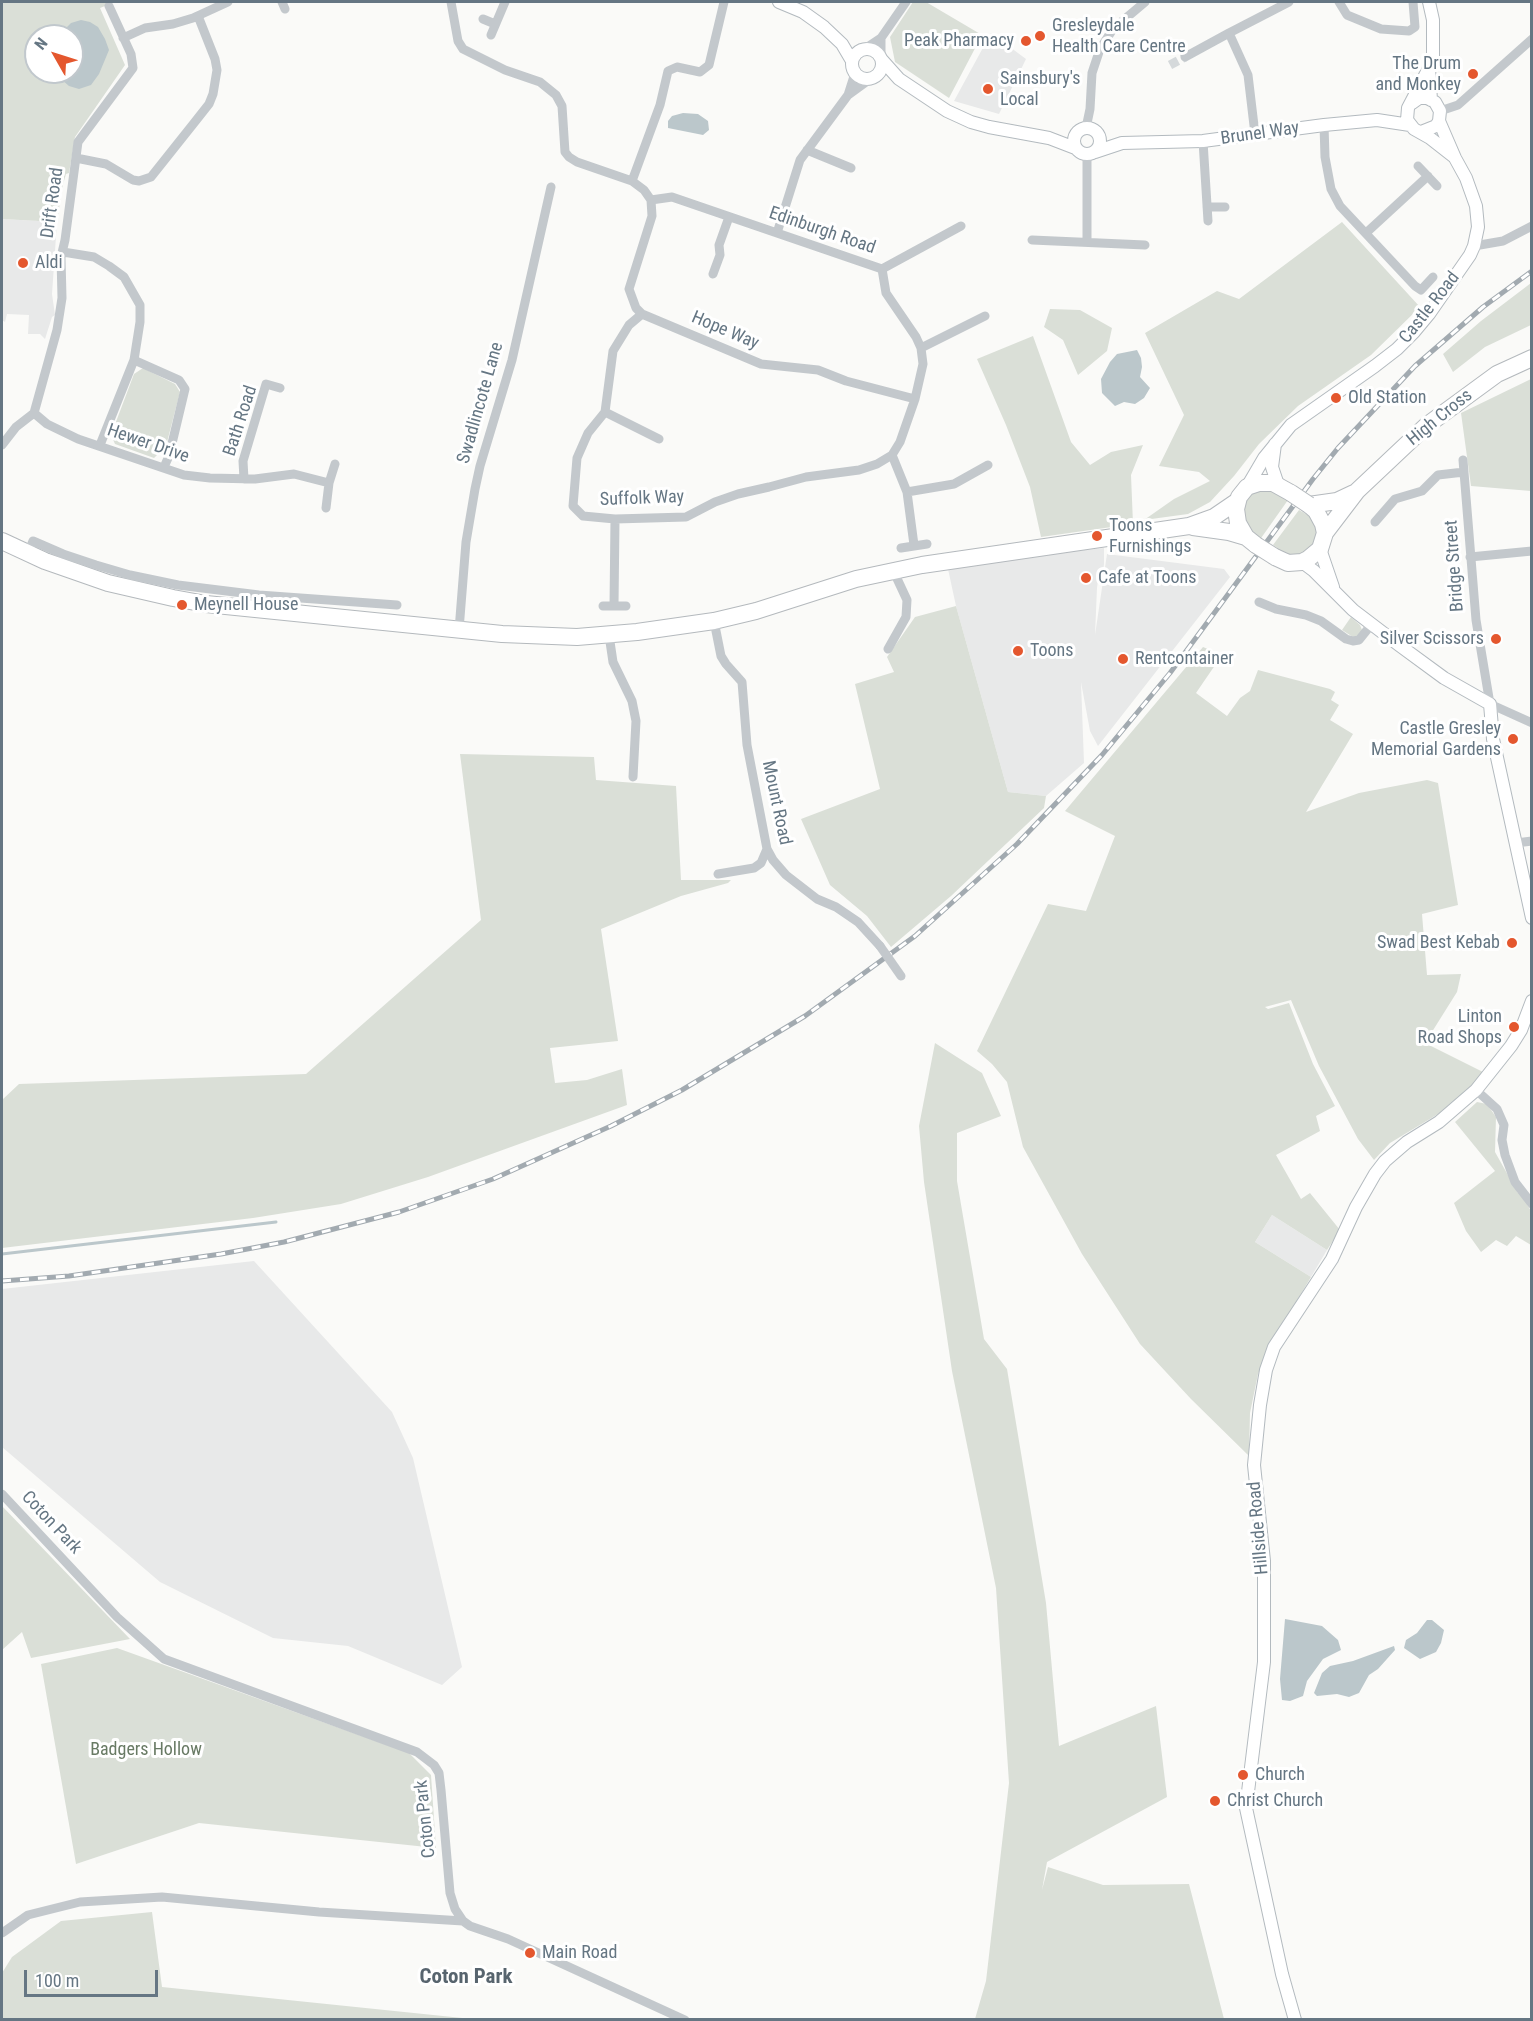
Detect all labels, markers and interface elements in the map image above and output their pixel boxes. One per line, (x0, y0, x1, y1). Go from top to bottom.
place label: Gresleydale Health Care Centre (1052, 15, 1186, 57)
north arrow (24, 24, 84, 84)
marker: Gresleydale Health Care Centre (1033, 29, 1047, 43)
place label: Peak Pharmacy (904, 30, 1014, 52)
text: N (31, 34, 52, 53)
marker: Peak Pharmacy (1019, 34, 1033, 48)
place label: The Drum and Monkey (1375, 53, 1461, 96)
marker: The Drum and Monkey (1466, 67, 1480, 81)
place label: Sainsbury's Local (1000, 68, 1081, 110)
marker: Sainsbury's Local (981, 82, 995, 96)
street label: Brunel Way (1219, 118, 1301, 150)
street label: Drift Road (37, 166, 69, 240)
street label: Edinburgh Road (766, 203, 878, 259)
place label: Aldi (35, 252, 63, 274)
marker: Aldi (16, 256, 30, 270)
street label: Castle Road (1395, 268, 1465, 348)
street label: Hope Way (688, 307, 762, 355)
street label: Swadlincote Lane (453, 340, 509, 466)
street label: Bath Road (219, 383, 263, 459)
street label: High Cross (1403, 385, 1477, 451)
place label: Old Station (1348, 387, 1427, 409)
marker: Old Station (1329, 391, 1343, 405)
street label: Hewer Drive (104, 420, 192, 468)
street label: Suffolk Way (600, 487, 684, 511)
place label: Toons Furnishings (1109, 515, 1191, 558)
street label: Bridge Street (1441, 519, 1469, 613)
marker: Toons Furnishings (1090, 529, 1104, 543)
place label: Cafe at Toons (1098, 567, 1196, 589)
marker: Cafe at Toons (1079, 571, 1093, 585)
place label: Meynell House (194, 594, 299, 616)
marker: Meynell House (175, 598, 189, 612)
place label: Silver Scissors (1380, 628, 1484, 650)
marker: Silver Scissors (1489, 632, 1503, 646)
place label: Toons (1030, 640, 1073, 662)
marker: Toons (1011, 644, 1025, 658)
place label: Rentcontainer (1135, 648, 1234, 670)
marker: Rentcontainer (1116, 652, 1130, 666)
place label: Castle Gresley Memorial Gardens (1371, 718, 1501, 760)
marker: Castle Gresley Memorial Gardens (1506, 732, 1520, 746)
street label: Mount Road (757, 759, 795, 847)
place label: Swad Best Kebab (1377, 932, 1500, 954)
marker: Swad Best Kebab (1505, 936, 1519, 950)
place label: Linton Road Shops (1418, 1006, 1502, 1048)
marker: Linton Road Shops (1507, 1020, 1521, 1034)
street label: Hillside Road (1244, 1480, 1274, 1576)
street label: Coton Park (16, 1487, 86, 1559)
park label: Badgers Hollow (90, 1739, 202, 1761)
place label: Church (1255, 1764, 1305, 1786)
marker: Church (1236, 1768, 1250, 1782)
street label: Coton Park (411, 1779, 441, 1859)
place label: Christ Church (1227, 1790, 1323, 1812)
marker: Christ Church (1208, 1794, 1222, 1808)
place label: Main Road (542, 1942, 617, 1964)
marker: Main Road (523, 1946, 537, 1960)
scale bar (27, 1958, 160, 1996)
district label: Coton Park (420, 1965, 512, 1991)
text: 100 m (35, 1970, 79, 1991)

